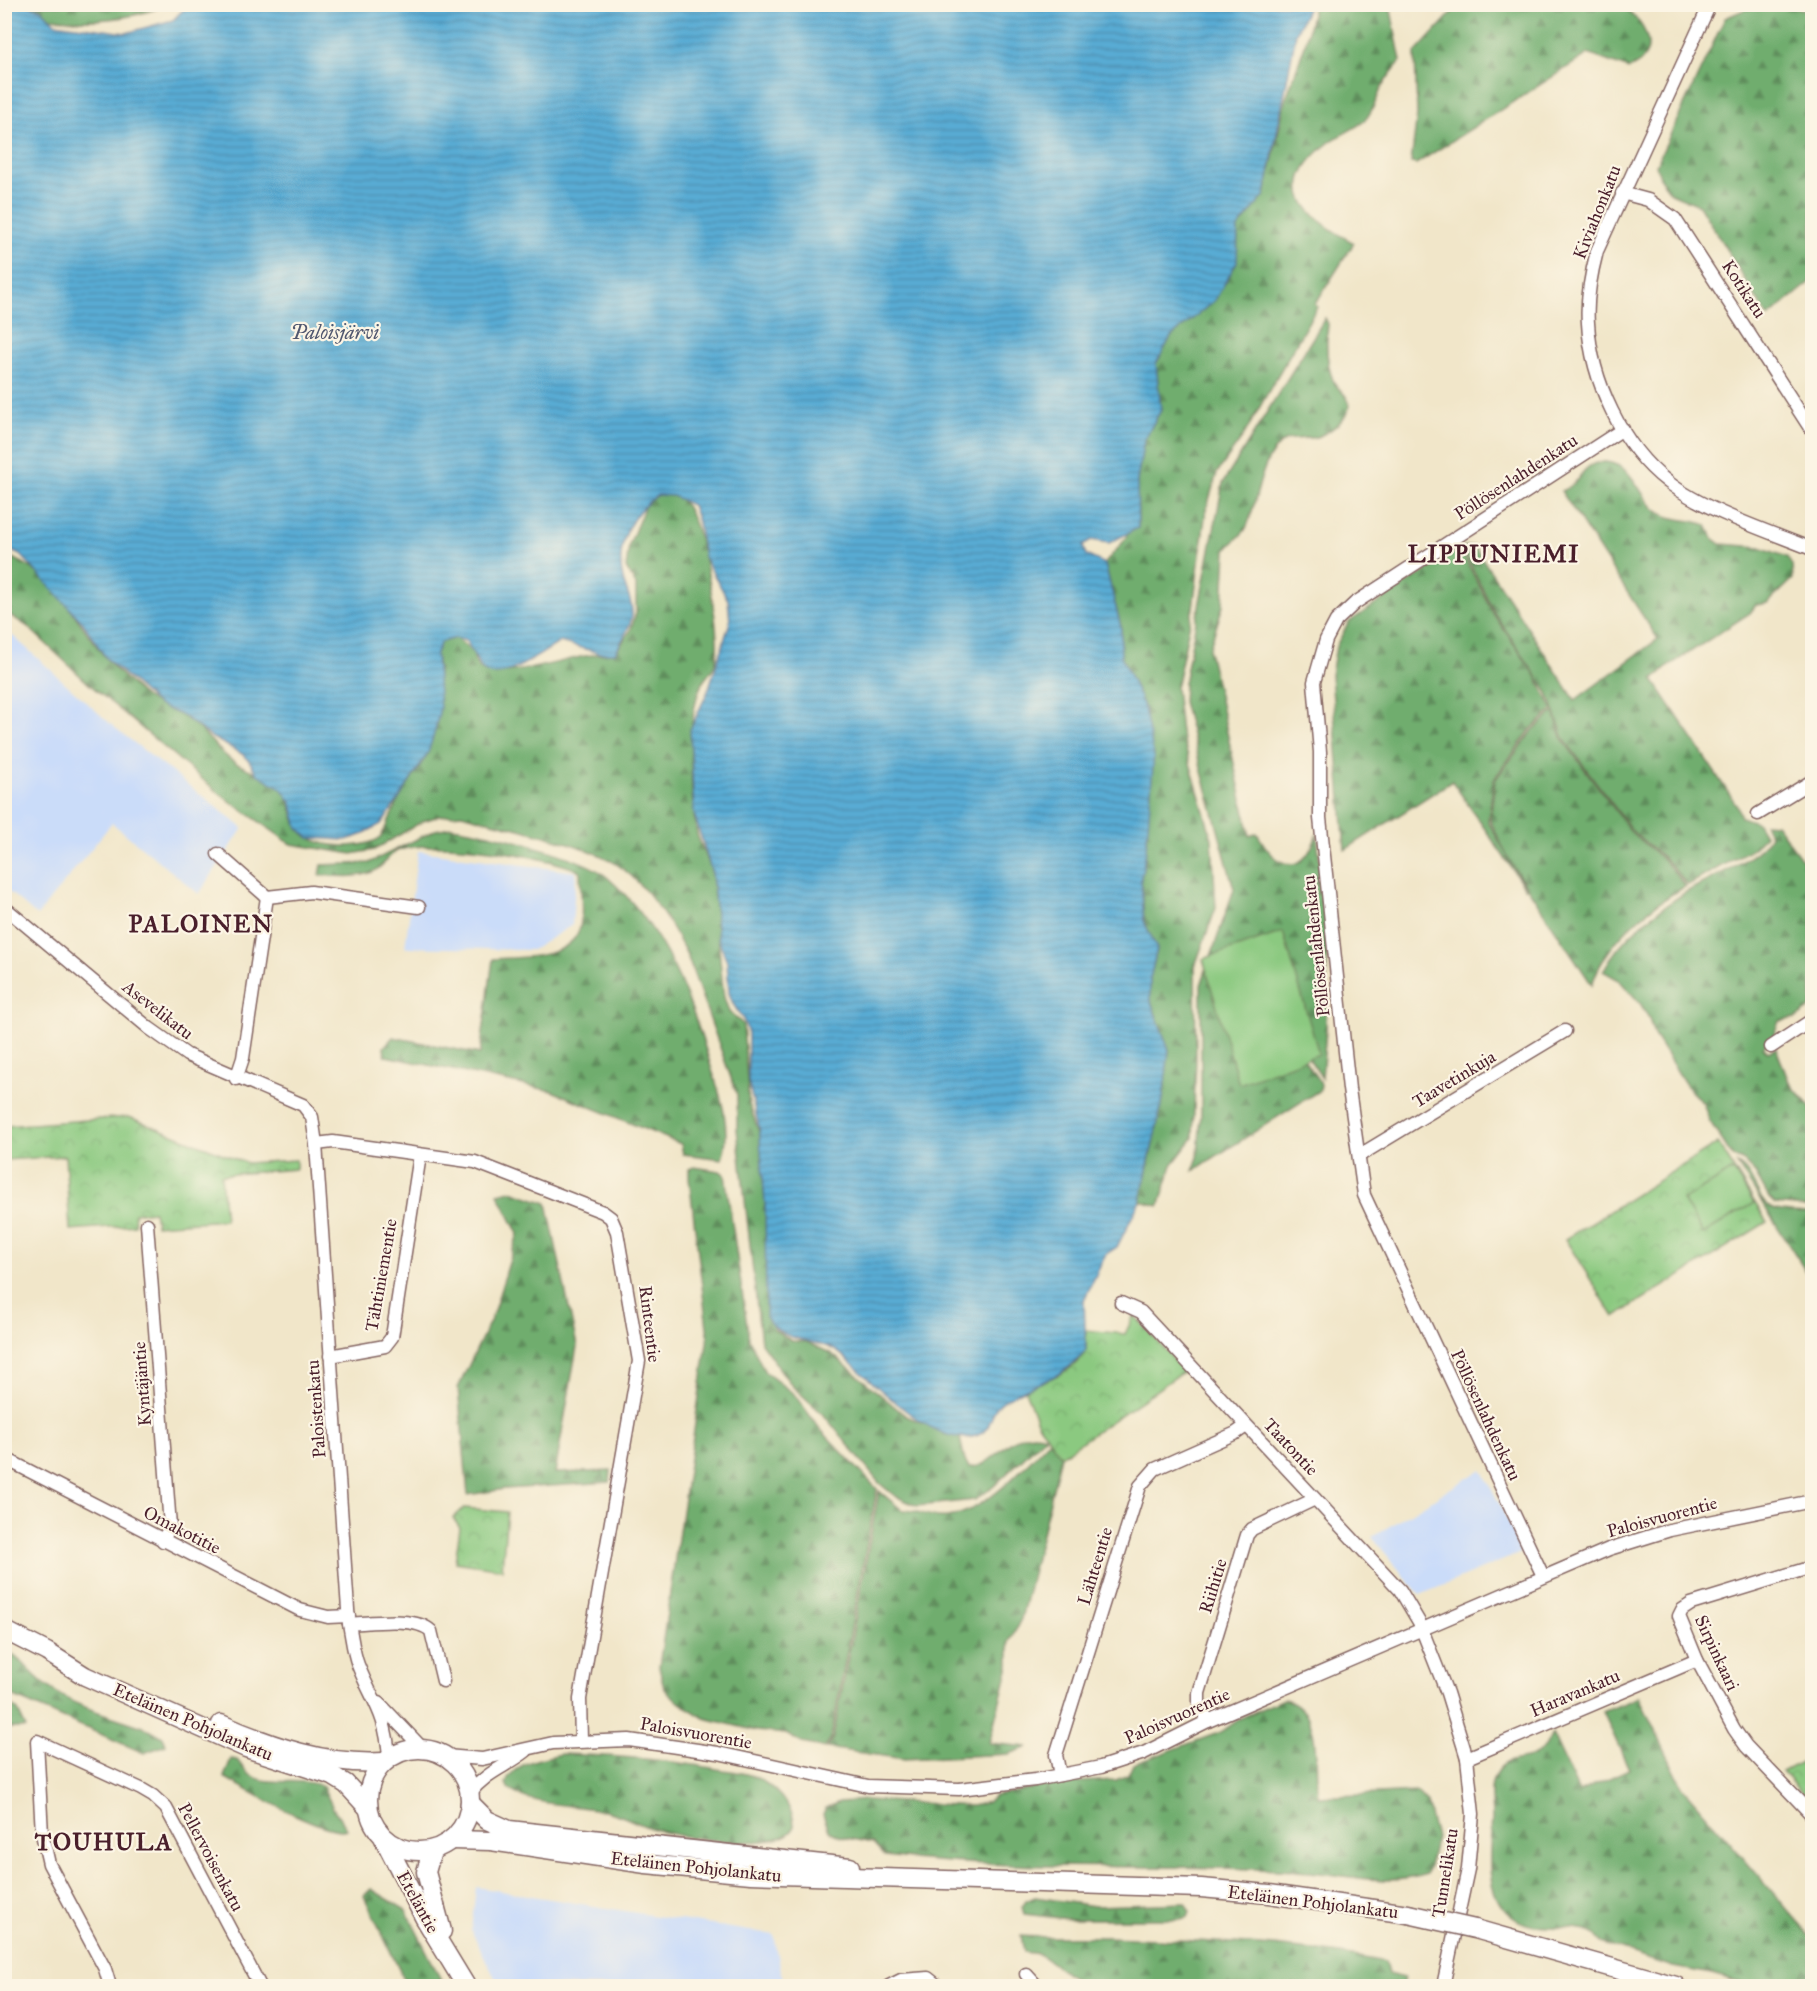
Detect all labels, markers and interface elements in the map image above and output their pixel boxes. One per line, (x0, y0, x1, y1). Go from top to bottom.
street label: Kiviahonkatu (1568, 161, 1626, 262)
street label: Kotikatu (1717, 256, 1771, 323)
water label: Paloisjärvi (291, 320, 379, 344)
street label: Pöllösenlahdenkatu (1450, 429, 1582, 525)
district label: LIPPUNIEMI (1408, 539, 1580, 569)
street label: Pöllösenlahdenkatu (1298, 874, 1334, 1018)
district label: PALOINEN (128, 909, 274, 939)
street label: Asevelikatu (117, 975, 198, 1045)
street label: Taavetinkuja (1408, 1045, 1500, 1112)
street label: Tähtiniementie (360, 1217, 402, 1333)
street label: Rinteentie (634, 1284, 666, 1364)
street label: Kyntäjäntie (128, 1341, 156, 1427)
street label: Pöllösenlahdenkatu (1446, 1346, 1526, 1484)
street label: Paloistenkatu (302, 1359, 330, 1459)
street label: Taatontie (1259, 1414, 1323, 1480)
street label: Paloisvuorentie (1605, 1492, 1719, 1542)
street label: Omakotitie (140, 1501, 224, 1559)
street label: Lähteentie (1073, 1524, 1117, 1608)
street label: Riihitie (1194, 1556, 1232, 1616)
street label: Sirpinkaari (1690, 1612, 1744, 1694)
street label: Haravankatu (1527, 1664, 1623, 1722)
street label: Eteläinen Pohjolankatu (110, 1678, 277, 1766)
street label: Paloisvuorentie (1121, 1683, 1233, 1749)
street label: Paloisvuorentie (638, 1712, 754, 1754)
street label: Pellervoisenkatu (173, 1799, 249, 1915)
street label: Tunnelikatu (1427, 1826, 1463, 1919)
district label: TOUHULA (34, 1827, 173, 1857)
street label: Eteläinen Pohjolankatu (609, 1847, 783, 1887)
street label: Eteläntie (392, 1867, 444, 1937)
street label: Eteläinen Pohjolankatu (1226, 1881, 1400, 1923)

